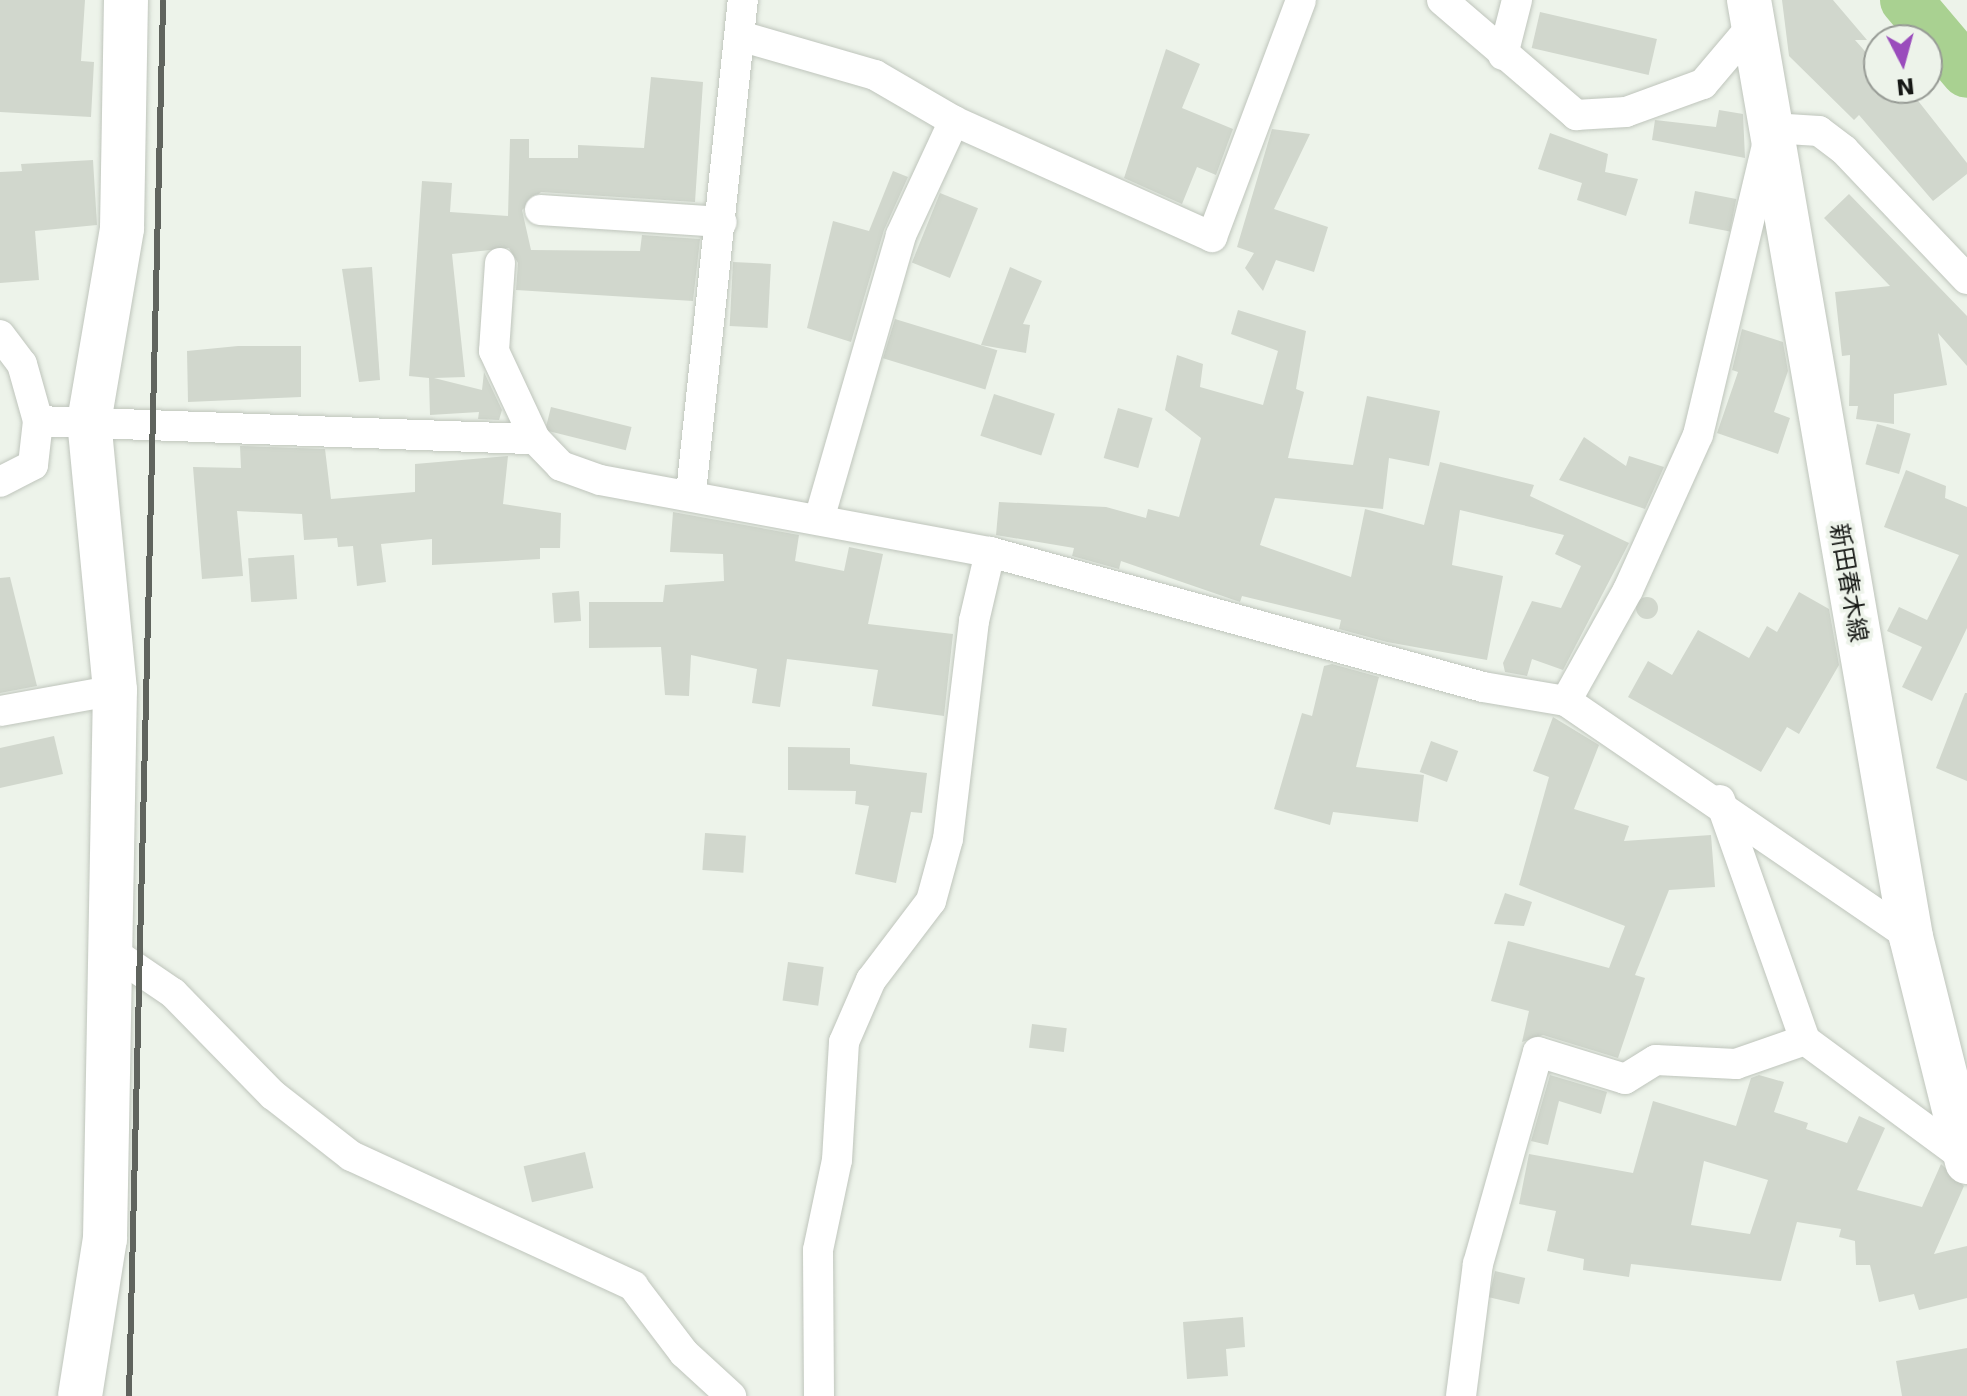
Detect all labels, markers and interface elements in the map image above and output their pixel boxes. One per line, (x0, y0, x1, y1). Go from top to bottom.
north arrow (1863, 24, 1943, 104)
text: N (1895, 73, 1916, 100)
street label: 新田春木線 (1823, 521, 1873, 645)

